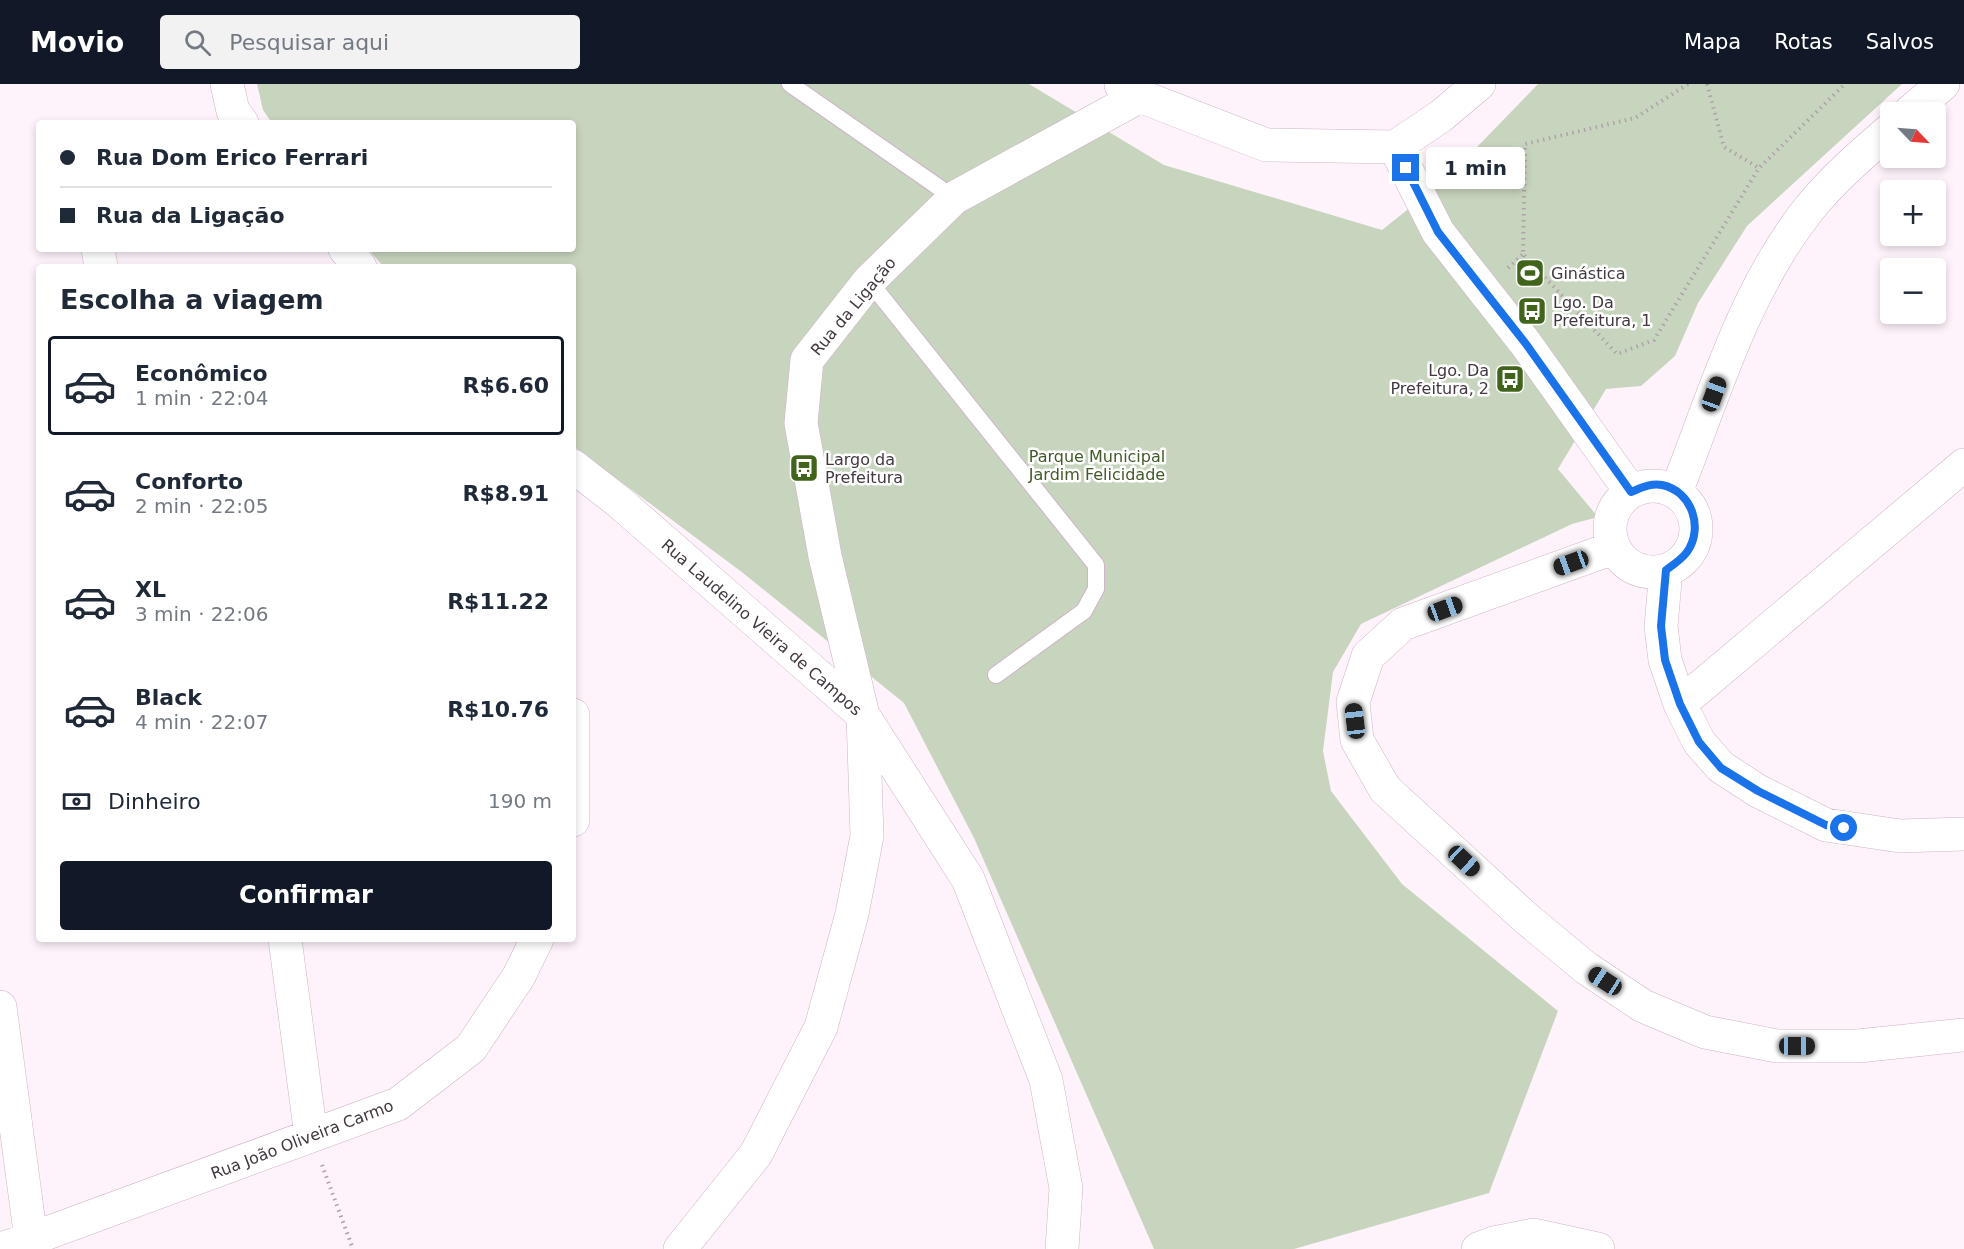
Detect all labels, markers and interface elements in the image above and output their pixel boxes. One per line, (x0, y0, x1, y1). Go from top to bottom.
search box (160, 15, 580, 69)
text: Movio (30, 26, 124, 59)
icon: search (181, 26, 214, 59)
text: Pesquisar aqui (229, 30, 389, 55)
text: Mapa (1684, 30, 1741, 54)
text: Rotas (1774, 30, 1833, 54)
text: Salvos (1866, 30, 1934, 54)
north arrow (1880, 102, 1946, 168)
map controls (1880, 102, 1946, 324)
text: Rua Dom Erico Ferrari (96, 145, 368, 170)
callout: 1 min (1427, 147, 1526, 189)
route end (1392, 154, 1419, 181)
text: 1 min (1444, 156, 1507, 180)
button: + (1880, 180, 1946, 246)
text: Rua da Ligação (96, 203, 285, 228)
street label: Rua da Ligação (807, 253, 900, 359)
sports icon: Ginástica (1514, 257, 1546, 289)
button: − (1880, 258, 1946, 324)
place label: Ginástica (1551, 264, 1625, 283)
text: Escolha a viagem (60, 284, 324, 315)
place label: Lgo. Da Prefeitura, 1 (1553, 293, 1652, 330)
bus stop icon: Lgo. Da Prefeitura, 1 (1516, 295, 1548, 327)
icon: car (63, 359, 117, 413)
text: Econômico (135, 361, 268, 386)
place label: Lgo. Da Prefeitura, 2 (1390, 361, 1489, 398)
bus stop icon: Lgo. Da Prefeitura, 2 (1494, 363, 1526, 395)
text: R$6.60 (462, 373, 549, 398)
car (1699, 374, 1729, 414)
text: 1 min · 22:04 (135, 386, 269, 410)
park label: Parque Municipal Jardim Felicidade (1028, 447, 1165, 484)
place label: Largo da Prefeitura (825, 450, 903, 487)
bus stop icon: Largo da Prefeitura (788, 452, 820, 484)
icon: car (63, 467, 117, 521)
text: Conforto (135, 469, 243, 494)
text: R$8.91 (462, 481, 549, 506)
text: 2 min · 22:05 (135, 494, 269, 518)
street label: Rua Laudelino Vieira de Campos (658, 535, 866, 719)
car (1551, 548, 1591, 578)
icon: car (63, 575, 117, 629)
text: XL (135, 577, 166, 602)
text: R$11.22 (447, 589, 549, 614)
car (1425, 594, 1465, 624)
text: 3 min · 22:06 (135, 602, 269, 626)
icon: car (63, 683, 117, 737)
text: Black (135, 685, 202, 710)
text: R$10.76 (447, 697, 549, 722)
car (1344, 702, 1366, 740)
text: 4 min · 22:07 (135, 710, 269, 734)
icon: cash (60, 785, 93, 818)
text: Dinheiro (108, 789, 201, 814)
text: 190 m (488, 789, 552, 813)
route start (1830, 814, 1857, 841)
car (1445, 842, 1483, 880)
button: Confirmar (60, 861, 552, 930)
car (1585, 964, 1625, 998)
car (1779, 1037, 1815, 1055)
street label: Rua João Oliveira Carmo (208, 1096, 396, 1183)

